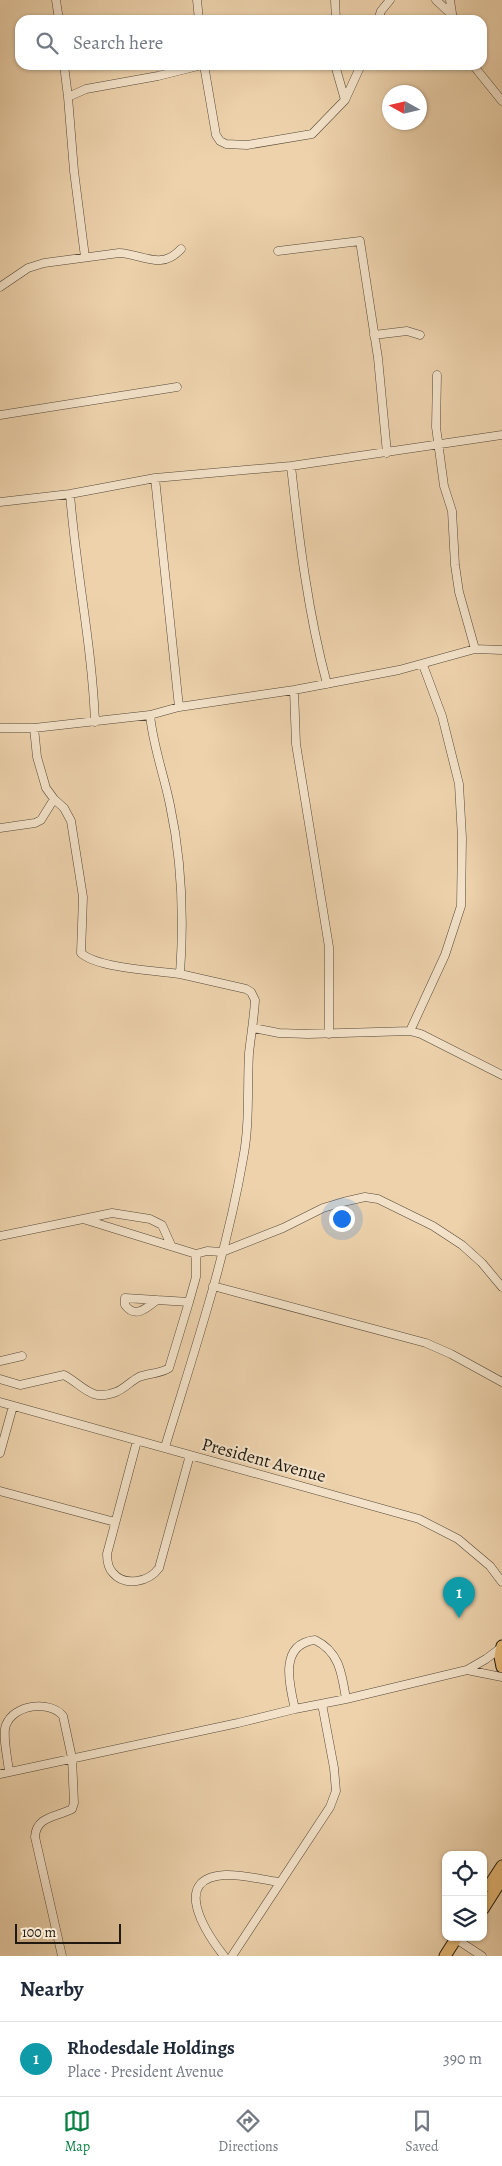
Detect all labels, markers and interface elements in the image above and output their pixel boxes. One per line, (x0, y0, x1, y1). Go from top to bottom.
search box (15, 15, 487, 70)
icon: search (33, 29, 61, 57)
text: Search here (73, 30, 163, 56)
north arrow (382, 85, 427, 130)
your location (329, 1206, 355, 1232)
street label: President Avenue (199, 1432, 329, 1488)
pin: 1 (443, 1577, 475, 1618)
map controls (442, 1851, 487, 1941)
button: locate (442, 1851, 487, 1896)
button: layers (442, 1896, 487, 1941)
scale bar (15, 1921, 121, 1944)
text: 100 m (22, 1923, 56, 1942)
text: Nearby (20, 1975, 83, 2003)
text: Rhodesdale Holdings (67, 2035, 235, 2061)
text: 1 (33, 2048, 39, 2070)
text: 390 m (443, 2048, 482, 2070)
text: Place · President Avenue (67, 2061, 224, 2083)
tab: Map (63, 2107, 91, 2156)
tab: Directions (218, 2107, 278, 2156)
tab: Saved (405, 2107, 439, 2156)

